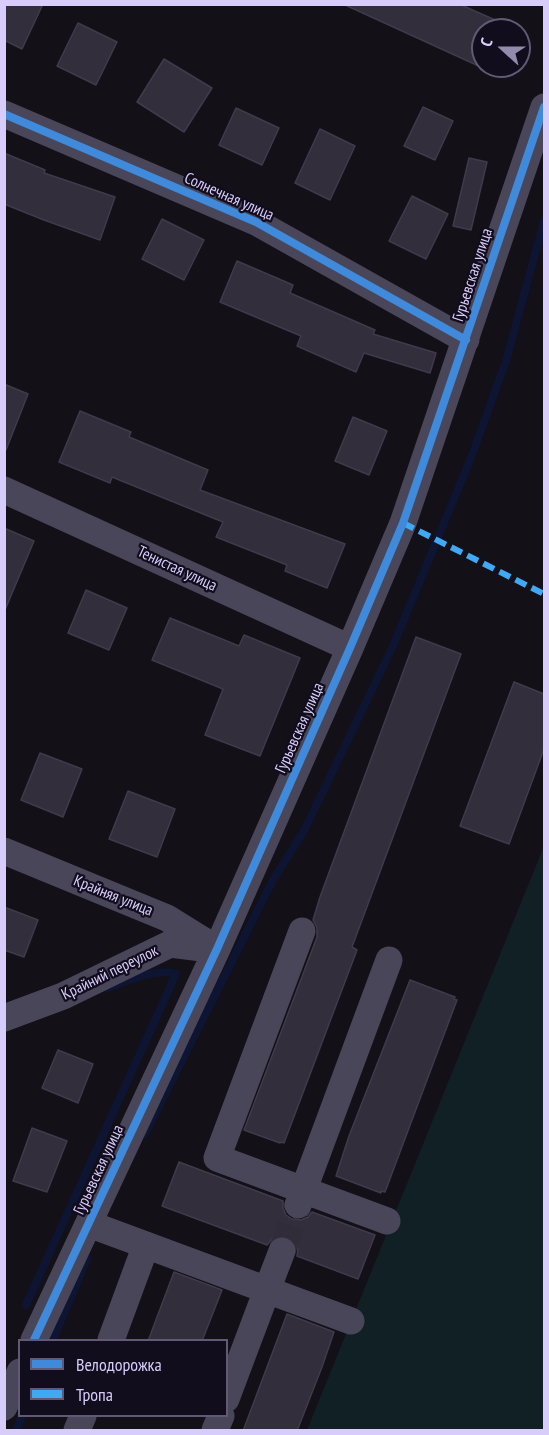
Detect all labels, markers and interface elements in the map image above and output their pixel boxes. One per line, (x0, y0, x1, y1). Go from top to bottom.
north arrow (471, 18, 531, 78)
text: С (475, 35, 497, 49)
street label: Солнечная улица (181, 169, 277, 225)
street label: Гурьевская улица (449, 226, 497, 324)
street label: Тенистая улица (134, 542, 220, 596)
street label: Гурьевская улица (272, 680, 328, 776)
street label: Крайняя улица (71, 871, 155, 921)
street label: Крайний переулок (59, 941, 161, 1005)
street label: Гурьевская улица (70, 1122, 128, 1218)
legend (18, 1339, 228, 1417)
text: Велодорожка (76, 1353, 162, 1376)
text: Тропа (76, 1383, 113, 1406)

